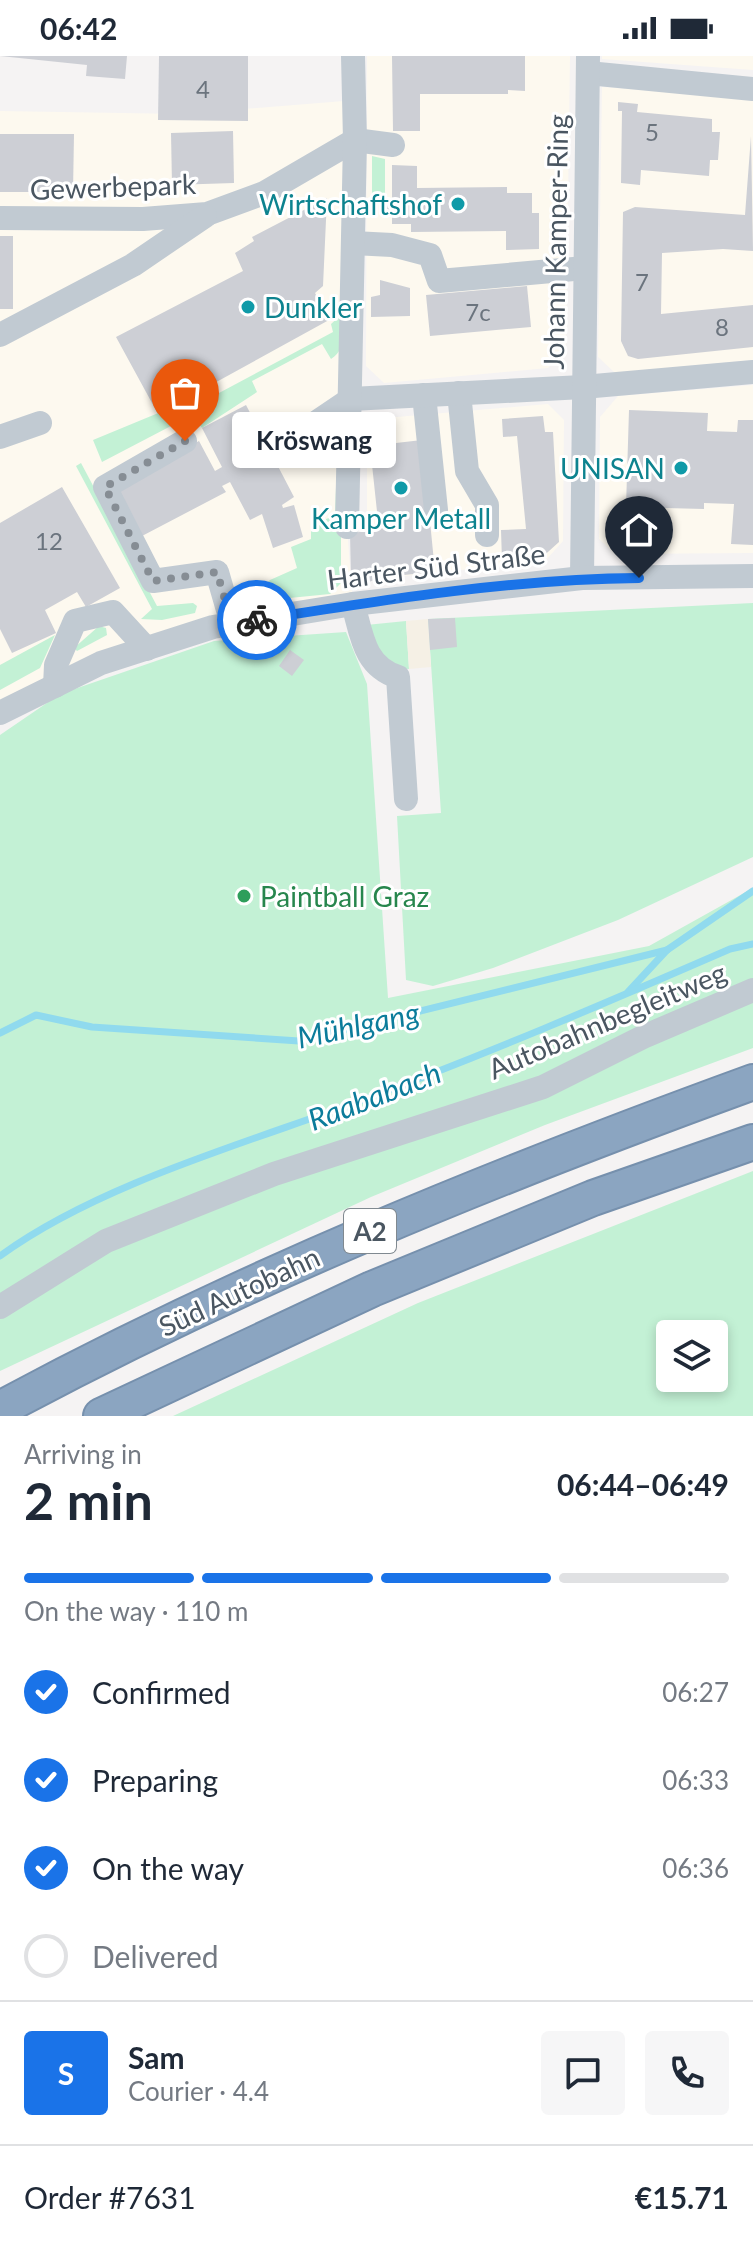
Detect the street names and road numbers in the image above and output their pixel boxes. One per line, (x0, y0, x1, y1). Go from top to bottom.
street label: Johann Kamper-Ring (536, 114, 574, 370)
street label: Gewerbepark (29, 166, 197, 206)
street label: Harter Süd Straße (325, 536, 547, 596)
street label: Autobahnbegleitweg (483, 954, 731, 1086)
road number: A2 (344, 1209, 396, 1253)
street label: Süd Autobahn (153, 1239, 325, 1343)

